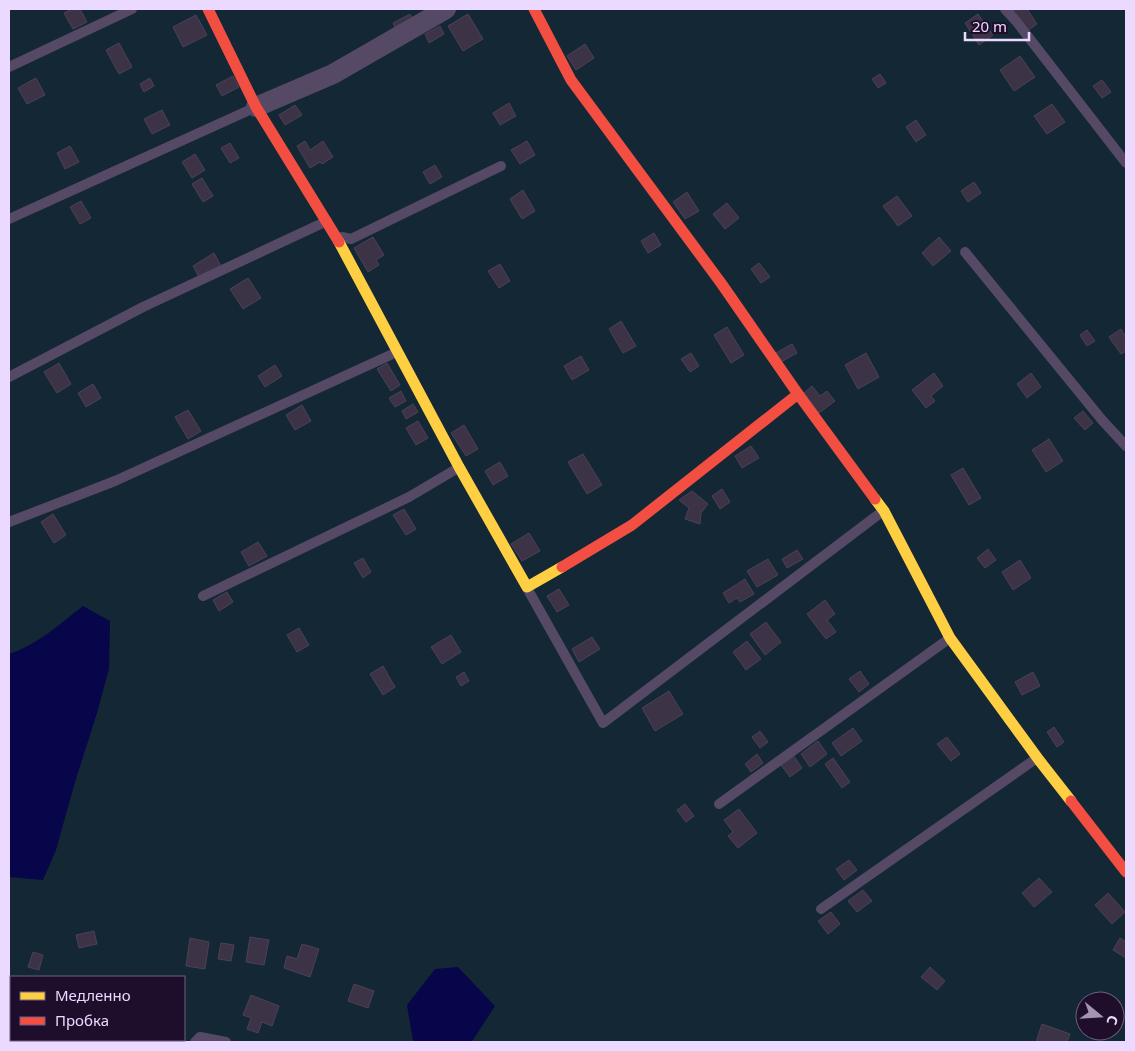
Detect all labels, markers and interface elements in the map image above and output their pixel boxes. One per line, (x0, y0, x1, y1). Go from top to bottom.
scale bar (965, 10, 1029, 42)
text: 20 m (972, 16, 1007, 36)
legend (10, 976, 185, 1041)
text: Медленно (55, 985, 131, 1005)
north arrow (1075, 991, 1125, 1041)
text: Пробка (55, 1010, 109, 1030)
text: С (1102, 1013, 1123, 1027)

